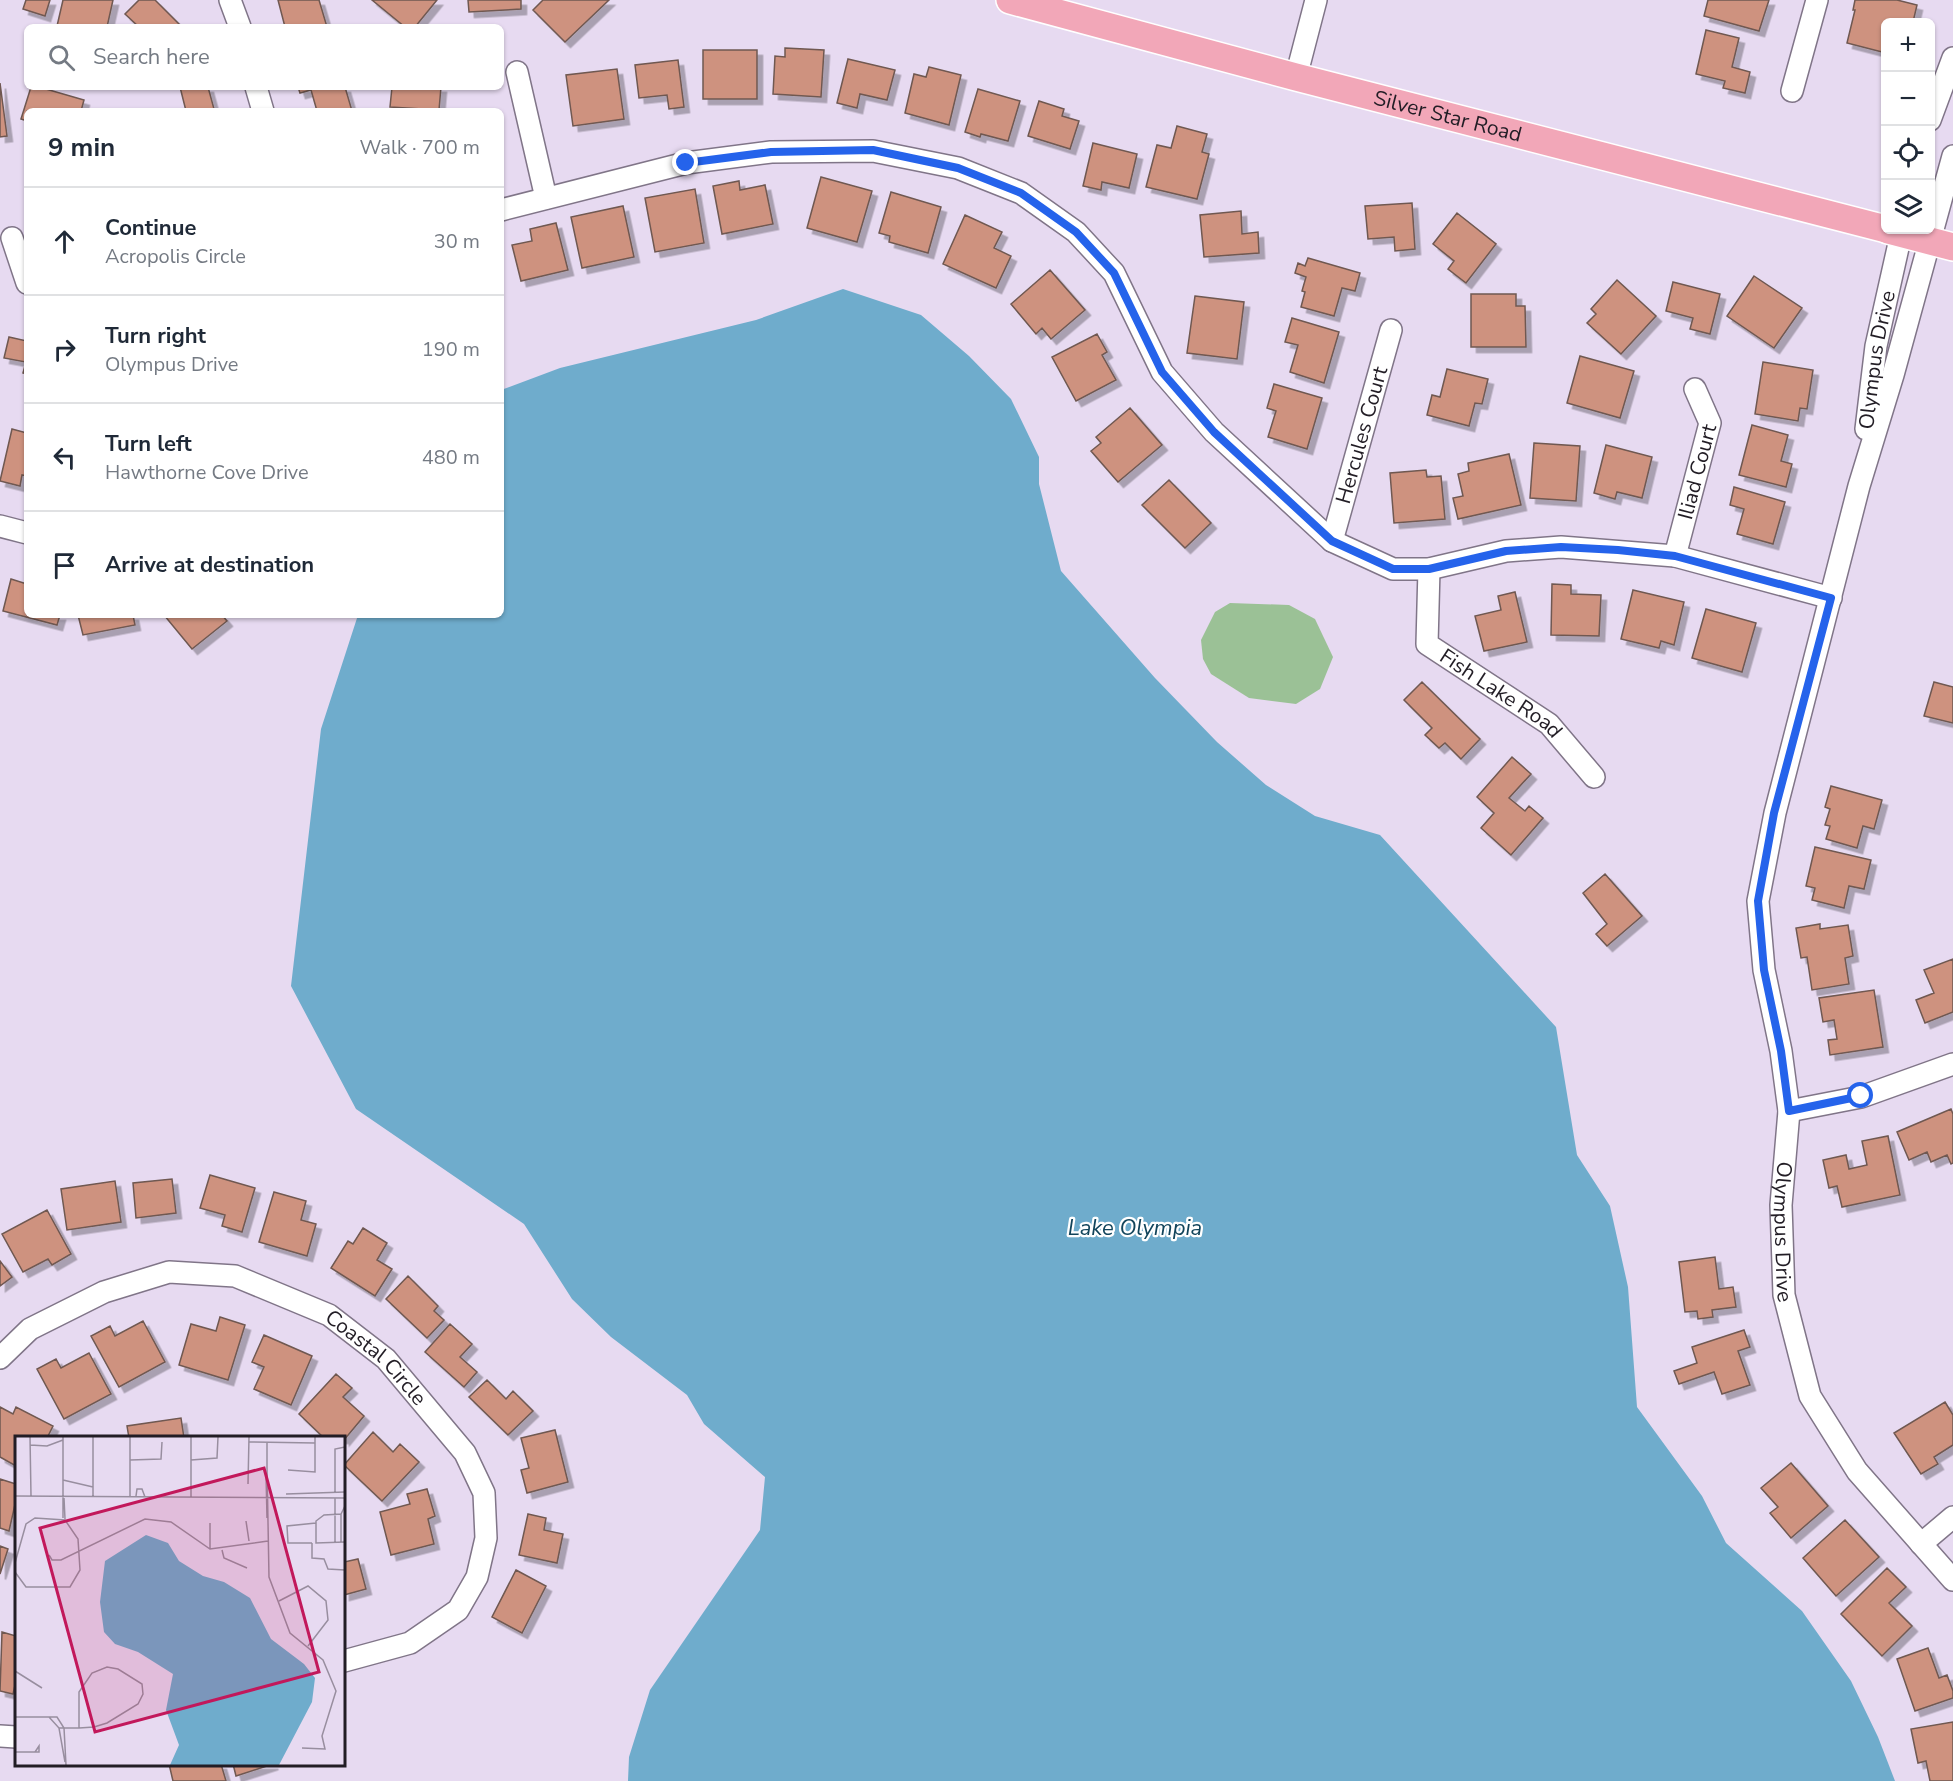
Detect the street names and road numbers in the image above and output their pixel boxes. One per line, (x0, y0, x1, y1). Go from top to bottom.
street label: Silver Star Road (1371, 84, 1525, 149)
street label: Olympus Drive (1852, 288, 1902, 431)
street label: Hercules Court (1329, 363, 1394, 507)
street label: Iliad Court (1671, 420, 1723, 523)
street label: Fish Lake Road (1434, 642, 1569, 744)
street label: Olympus Drive (1766, 1161, 1799, 1305)
street label: Coastal Circle (319, 1303, 433, 1411)

